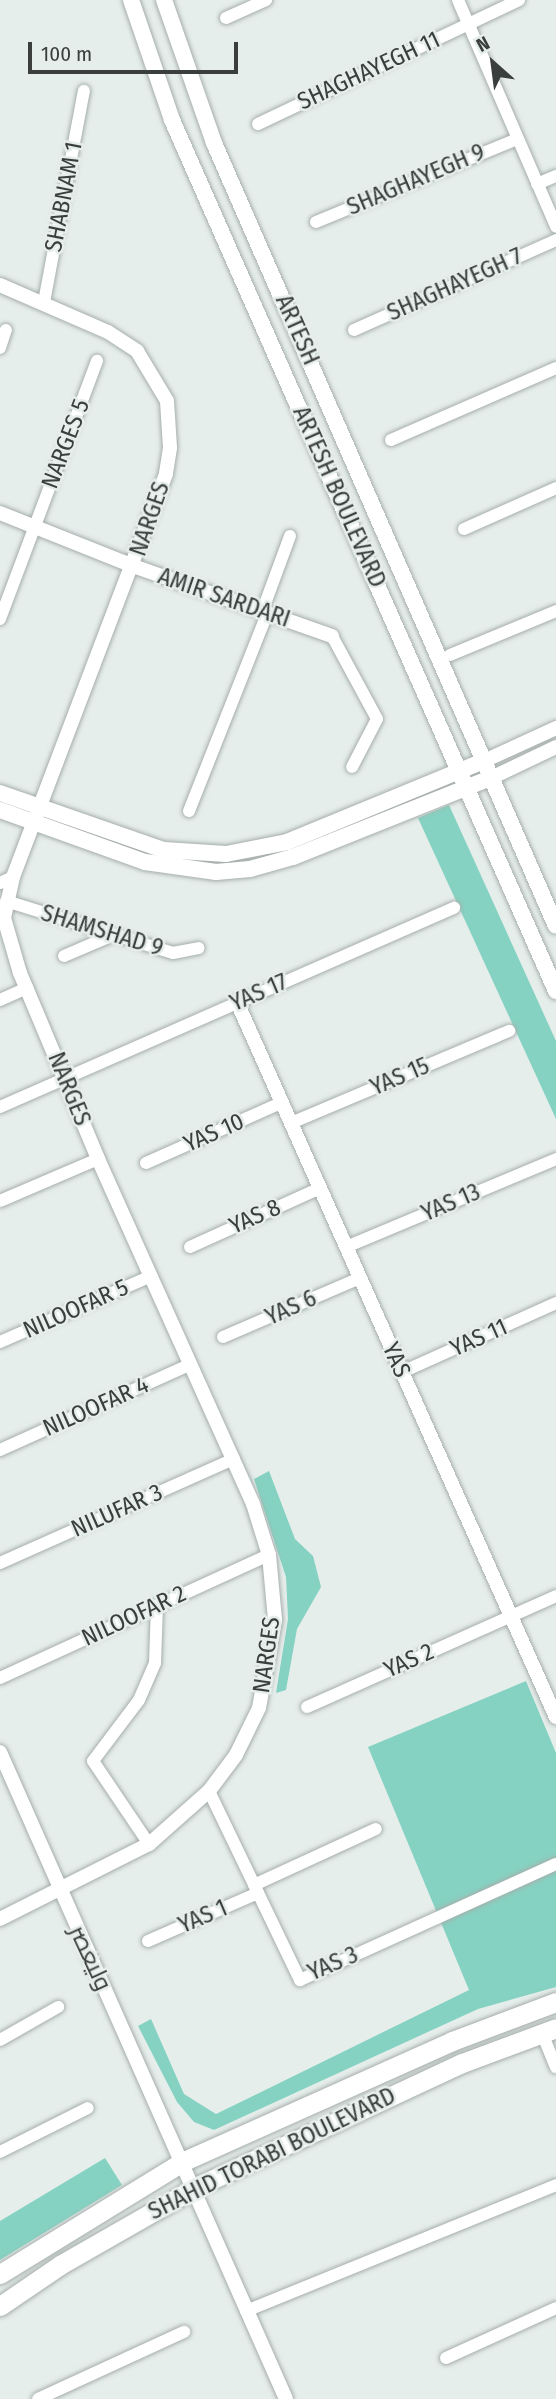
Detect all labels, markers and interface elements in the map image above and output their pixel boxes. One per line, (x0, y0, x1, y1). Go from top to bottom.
street label: SHAGHAYEGH 11 (293, 25, 445, 117)
scale bar (32, 28, 242, 72)
north arrow (458, 28, 528, 98)
text: N (472, 31, 493, 57)
text: 100 m (41, 41, 92, 67)
street label: SHAGHAYEGH 9 (343, 138, 489, 222)
street label: SHABNAM 1 (39, 140, 89, 254)
street label: SHAGHAYEGH 7 (383, 242, 527, 328)
street label: ARTESH (269, 290, 325, 370)
street label: NARGES 5 (36, 395, 96, 493)
street label: ARTESH BOULEVARD (286, 402, 392, 592)
street label: NARGES (124, 478, 176, 560)
street label: AMIR SARDARI (154, 562, 294, 634)
street label: SHAMSHAD 9 (37, 899, 167, 963)
street label: YAS 17 (226, 968, 292, 1018)
street label: NARGES (41, 1048, 97, 1130)
street label: YAS 15 (366, 1052, 434, 1102)
street label: YAS 10 (179, 1107, 249, 1159)
street label: YAS 13 (417, 1178, 485, 1228)
street label: YAS 8 (225, 1193, 285, 1241)
street label: NILOOFAR 5 (19, 1273, 133, 1345)
street label: YAS 6 (261, 1284, 321, 1332)
street label: YAS 11 (446, 1313, 512, 1363)
street label: YAS (376, 1338, 416, 1382)
street label: NILOOFAR 4 (39, 1371, 153, 1443)
street label: NILUFAR 3 (67, 1478, 167, 1544)
street label: NILOOFAR 2 (77, 1579, 191, 1653)
street label: NARGES (247, 1615, 287, 1695)
street label: YAS 2 (380, 1637, 438, 1685)
street label: YAS 1 (174, 1894, 232, 1940)
street label: ولیعصر (62, 1921, 118, 1995)
street label: YAS 3 (304, 1941, 362, 1987)
street label: SHAHID TORABI BOULEVARD (144, 2082, 400, 2226)

